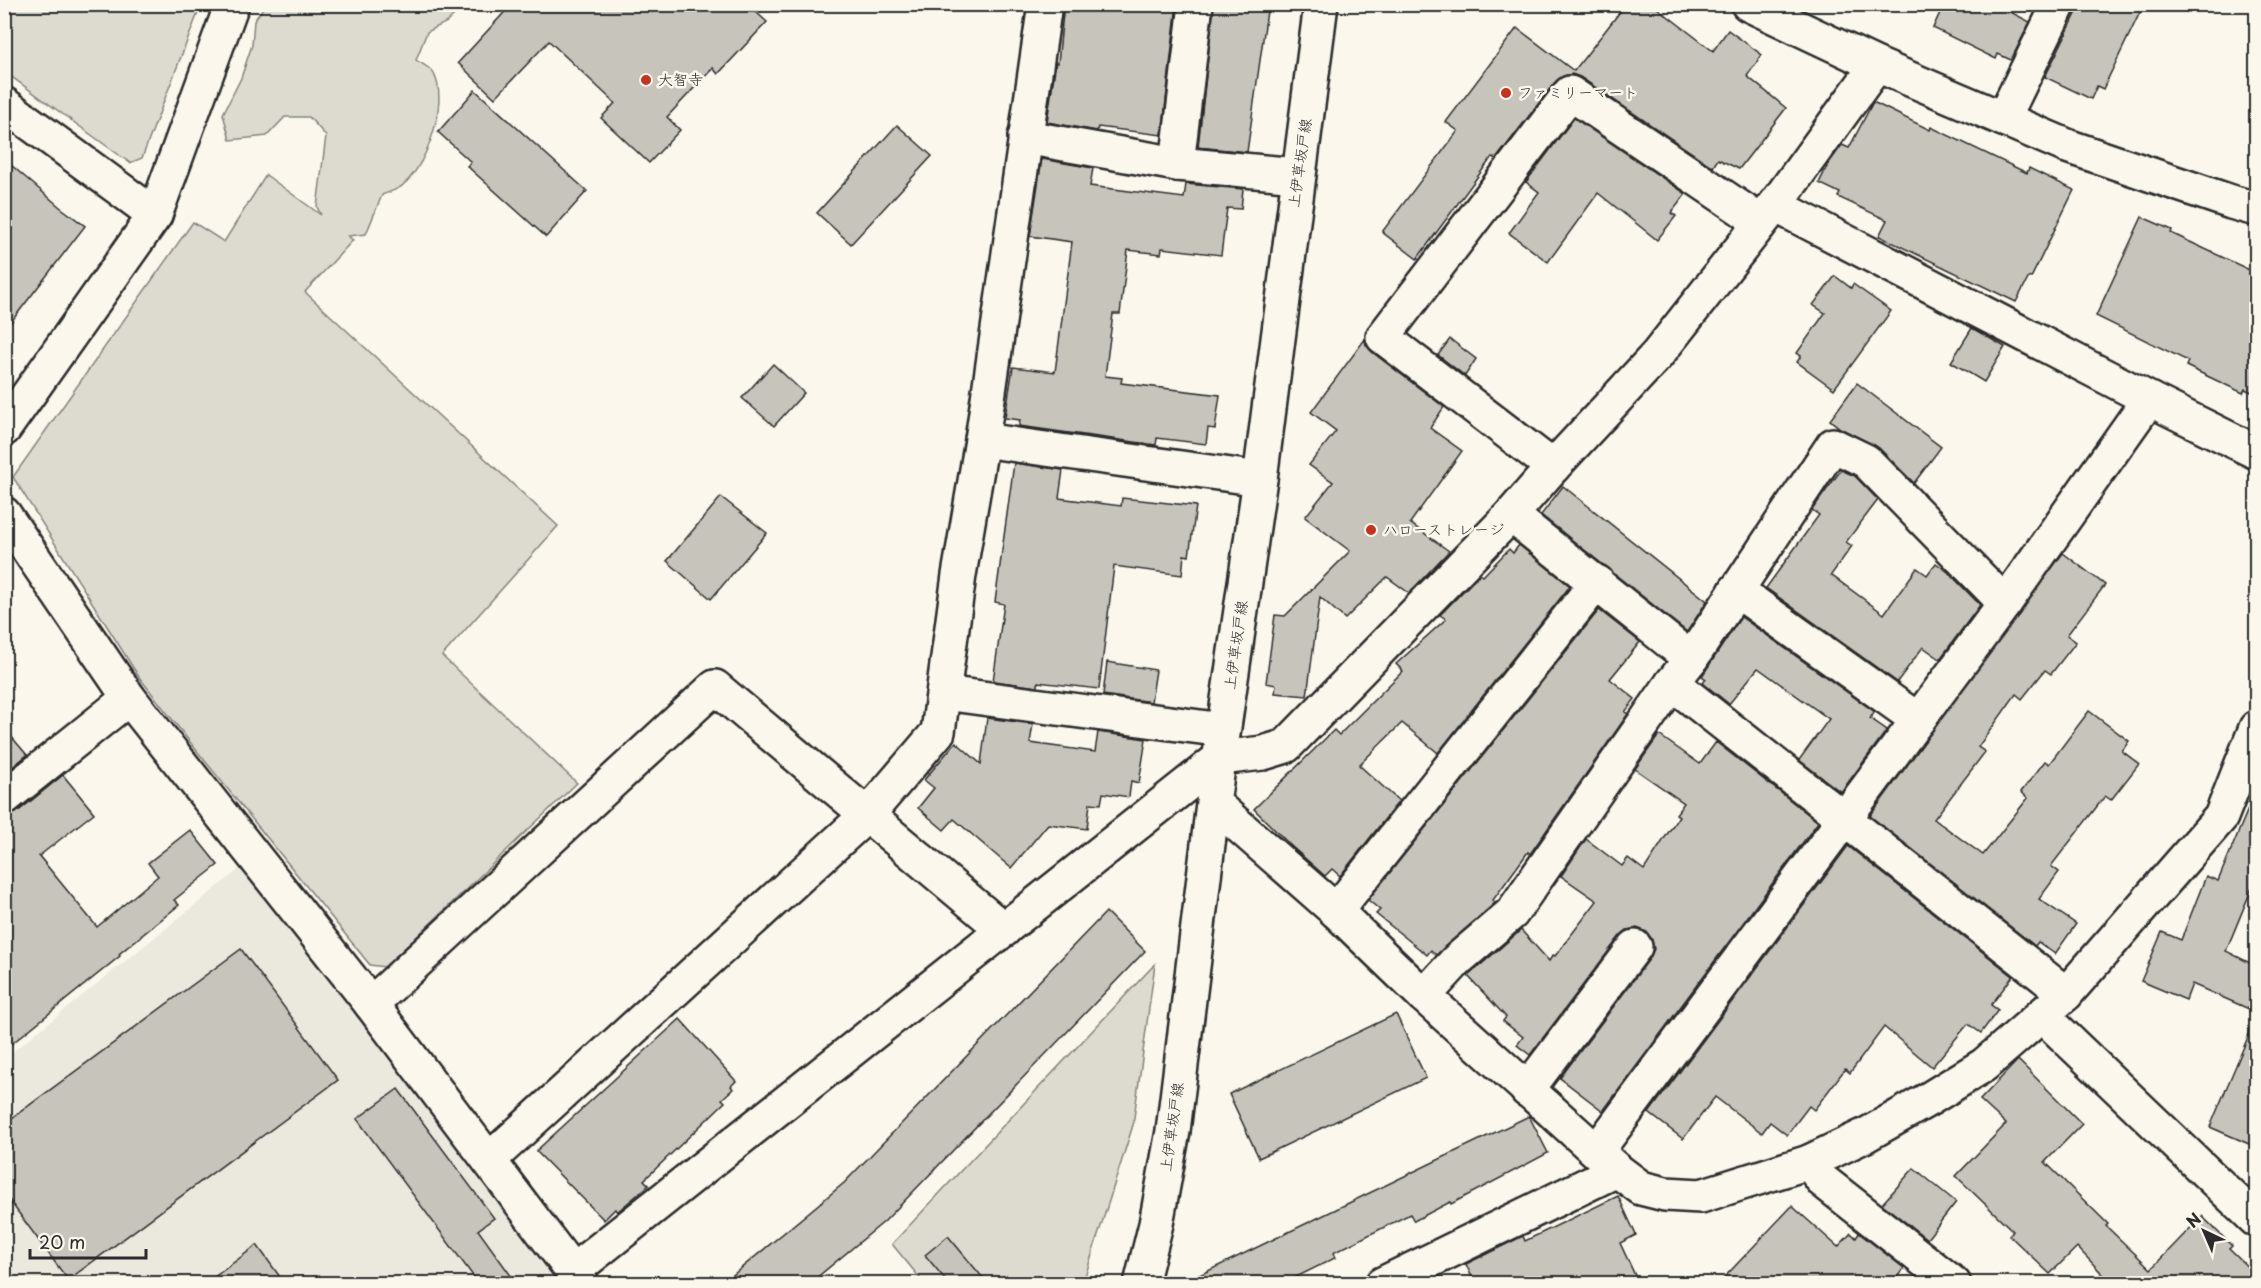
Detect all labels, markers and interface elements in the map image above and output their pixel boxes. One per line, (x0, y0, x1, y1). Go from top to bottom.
place label: 大智寺 (658, 67, 703, 90)
marker: 大智寺 (639, 73, 653, 87)
place label: ファミリーマート (1518, 80, 1638, 103)
marker: ファミリーマート (1499, 86, 1513, 100)
street label: 上伊草坂戸線 (1281, 117, 1316, 209)
place label: ハローストレージ (1383, 517, 1504, 540)
marker: ハローストレージ (1364, 523, 1378, 537)
street label: 上伊草坂戸線 (1217, 599, 1252, 691)
street label: 上伊草坂戸線 (1153, 1081, 1188, 1173)
north arrow (2174, 1201, 2234, 1261)
text: N (2180, 1206, 2206, 1233)
scale bar (30, 1222, 146, 1260)
text: 20 m (39, 1228, 85, 1255)

